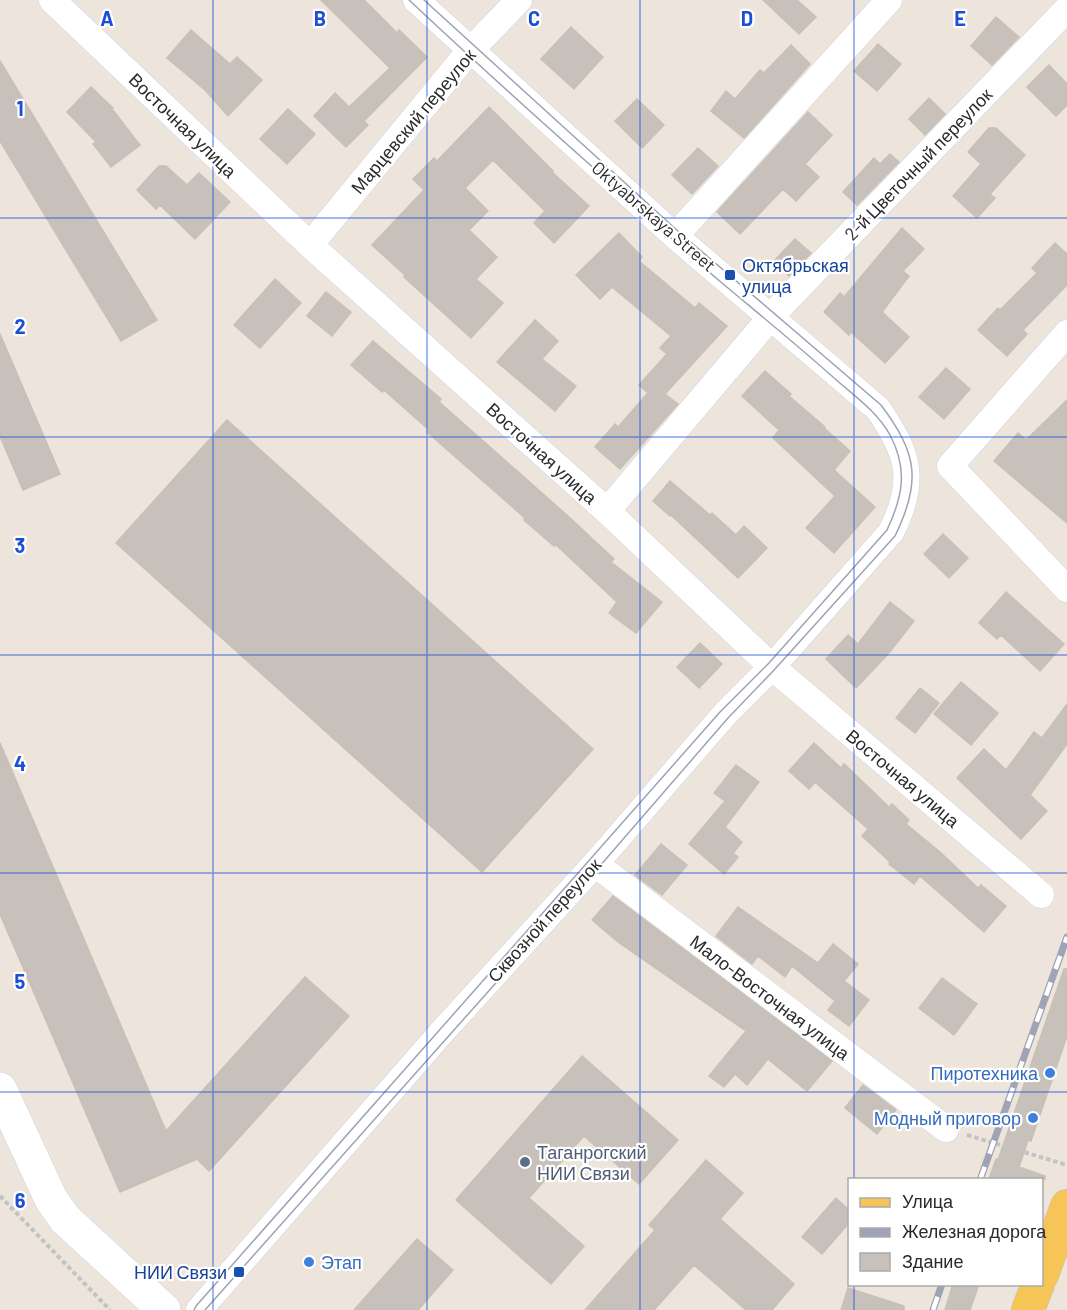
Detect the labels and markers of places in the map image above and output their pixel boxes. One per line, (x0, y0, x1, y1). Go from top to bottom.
place label: Октябрьская улица (742, 254, 849, 297)
marker: Октябрьская улица (723, 268, 737, 282)
place label: Пиротехника (930, 1062, 1039, 1084)
marker: Пиротехника (1043, 1066, 1057, 1080)
place label: Модный приговор (874, 1107, 1021, 1129)
marker: Модный приговор (1026, 1111, 1040, 1125)
place label: Таганрогский НИИ Связи (537, 1141, 647, 1184)
marker: Таганрогский НИИ Связи (518, 1155, 532, 1169)
place label: Этап (321, 1251, 362, 1273)
marker: Этап (302, 1255, 316, 1269)
place label: НИИ Связи (134, 1261, 227, 1283)
marker: НИИ Связи (232, 1265, 246, 1279)

